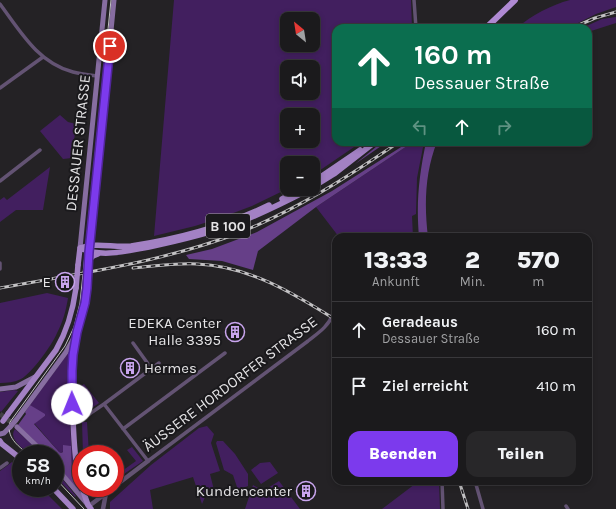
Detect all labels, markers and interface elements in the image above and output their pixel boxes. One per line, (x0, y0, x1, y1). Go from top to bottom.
north arrow (280, 12, 320, 52)
map controls (280, 12, 320, 196)
pin (93, 29, 127, 63)
icon: arrive (99, 35, 121, 57)
text: 160 m (414, 38, 492, 71)
icon: ahead (348, 40, 400, 92)
button: sound (280, 60, 320, 100)
text: Dessauer Straße (414, 72, 549, 94)
street label: DESSAUER STRASSE (62, 74, 94, 212)
button: + (280, 108, 320, 148)
icon: left (409, 116, 431, 138)
icon: ahead (451, 116, 473, 138)
icon: right (493, 116, 515, 138)
button: − (280, 156, 320, 196)
road number: B 100 (206, 214, 250, 238)
text: 13:33 (364, 246, 428, 274)
text: 2 (465, 246, 480, 274)
text: 570 (517, 246, 560, 274)
building icon: E (54, 271, 76, 293)
place label: E (43, 273, 51, 291)
text: Ankunft (372, 274, 420, 289)
text: Min. (460, 274, 485, 289)
text: m (532, 274, 544, 289)
street label: ÄUSSERE HORDORFER STRASSE (139, 312, 321, 456)
text: Geradeaus (382, 313, 458, 331)
place label: EDEKA Center Halle 3395 (128, 314, 222, 349)
icon: ahead (348, 319, 370, 341)
building icon: EDEKA Center Halle 3395 (224, 321, 246, 343)
text: 160 m (536, 321, 576, 339)
text: Dessauer Straße (382, 331, 480, 346)
building icon: Hermes (119, 357, 141, 379)
place label: Hermes (144, 359, 197, 377)
icon: arrive (348, 375, 370, 397)
text: Ziel erreicht (382, 377, 468, 395)
text: 410 m (536, 377, 576, 395)
position arrow (51, 383, 93, 425)
button: Beenden (348, 431, 458, 477)
button: Teilen (466, 431, 576, 477)
speed limit sign: 60 (72, 445, 124, 497)
text: 58 (26, 454, 50, 477)
text: km/h (25, 475, 51, 487)
building icon: Kundencenter (295, 480, 317, 502)
place label: Kundencenter (196, 482, 293, 500)

